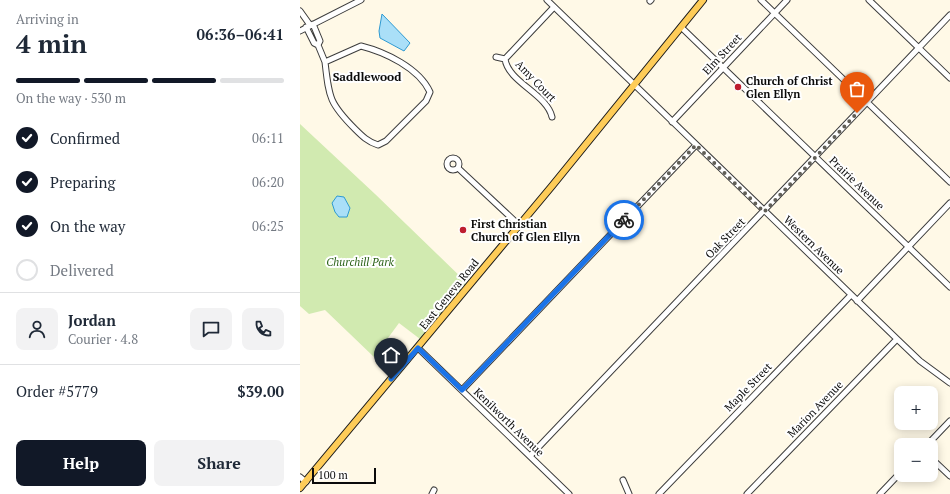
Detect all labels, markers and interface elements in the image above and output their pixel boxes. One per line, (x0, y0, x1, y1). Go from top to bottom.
text: Arriving in (16, 10, 79, 28)
text: 06:36–06:41 (197, 24, 284, 44)
text: 4 min (16, 26, 87, 60)
street label: Elm Street (699, 30, 745, 78)
street label: Amy Court (513, 57, 559, 105)
district label: Saddlewood (333, 69, 402, 84)
pin (840, 72, 874, 113)
place label: Church of Christ Glen Ellyn (746, 74, 833, 101)
icon: bag (846, 78, 868, 100)
marker: Church of Christ Glen Ellyn (733, 82, 743, 92)
text: On the way · 530 m (16, 89, 126, 107)
icon: check (16, 127, 38, 149)
text: Confirmed (50, 128, 120, 148)
text: 06:11 (252, 129, 284, 147)
street label: Prairie Avenue (827, 153, 888, 213)
icon: check (16, 171, 38, 193)
text: Preparing (50, 172, 115, 192)
text: 06:20 (252, 173, 284, 191)
courier (604, 200, 644, 240)
icon: bike (613, 209, 635, 231)
street label: Western Avenue (781, 213, 848, 278)
icon: check (16, 215, 38, 237)
street label: Oak Street (702, 215, 748, 261)
text: On the way (50, 216, 125, 236)
text: 06:25 (252, 217, 284, 235)
place label: First Christian Church of Glen Ellyn (471, 217, 580, 244)
marker: First Christian Church of Glen Ellyn (458, 225, 468, 235)
park label: Churchill Park (326, 255, 394, 269)
street label: East Geneva Road (416, 256, 482, 332)
text: Delivered (50, 260, 114, 280)
button: person (16, 308, 58, 350)
button: chat (190, 308, 232, 350)
button: phone (242, 308, 284, 350)
text: Jordan (68, 310, 116, 330)
text: Courier · 4.8 (68, 330, 138, 348)
pin (374, 338, 408, 379)
icon: home (380, 344, 402, 366)
street label: Maple Street (721, 360, 775, 414)
street label: Marion Avenue (784, 377, 846, 440)
text: Order #5779 (16, 381, 98, 401)
text: $39.00 (237, 381, 284, 401)
street label: Kenilworth Avenue (471, 385, 547, 459)
map controls (894, 386, 938, 482)
button: + (894, 386, 938, 430)
button: − (894, 438, 938, 482)
button: Help (16, 440, 146, 486)
button: Share (154, 440, 284, 486)
scale bar (312, 466, 376, 485)
text: 100 m (318, 468, 348, 482)

